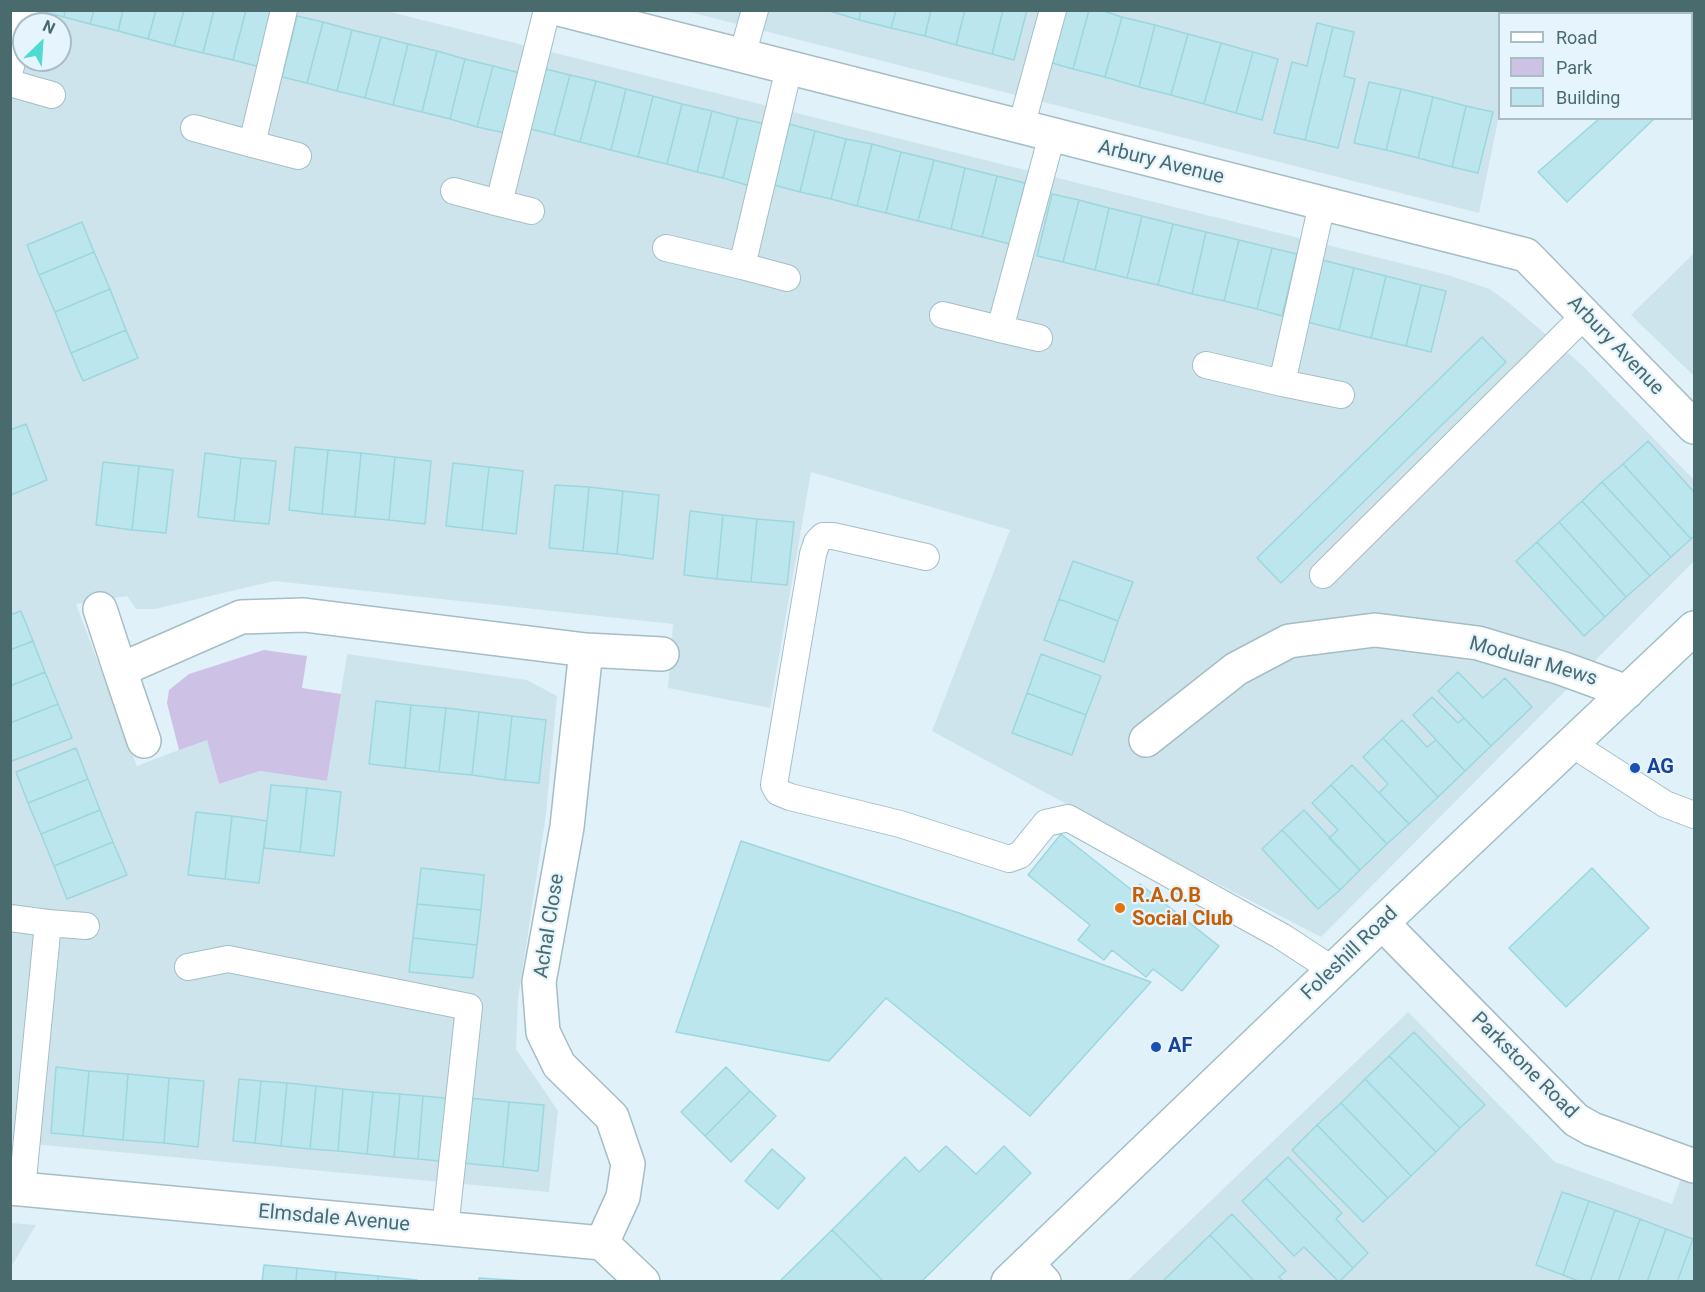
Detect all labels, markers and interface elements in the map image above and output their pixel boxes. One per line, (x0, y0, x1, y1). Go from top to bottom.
north arrow (12, 12, 72, 72)
legend (1498, 12, 1693, 120)
text: N (40, 16, 58, 38)
text: Road (1556, 27, 1597, 48)
text: Park (1556, 57, 1592, 78)
text: Building (1556, 87, 1620, 108)
street label: Arbury Avenue (1096, 136, 1226, 190)
street label: Arbury Avenue (1562, 291, 1668, 401)
street label: Modular Mews (1466, 632, 1600, 692)
place label: AG (1647, 756, 1674, 780)
marker: AG (1628, 761, 1642, 775)
street label: Achal Close (530, 872, 570, 980)
place label: R.A.O.B Social Club (1132, 885, 1233, 932)
marker: R.A.O.B Social Club (1113, 901, 1127, 915)
street label: Foleshill Road (1297, 902, 1403, 1006)
street label: Parkstone Road (1466, 1008, 1582, 1124)
place label: AF (1168, 1035, 1192, 1059)
marker: AF (1149, 1040, 1163, 1054)
street label: Elmsdale Avenue (257, 1200, 411, 1238)

